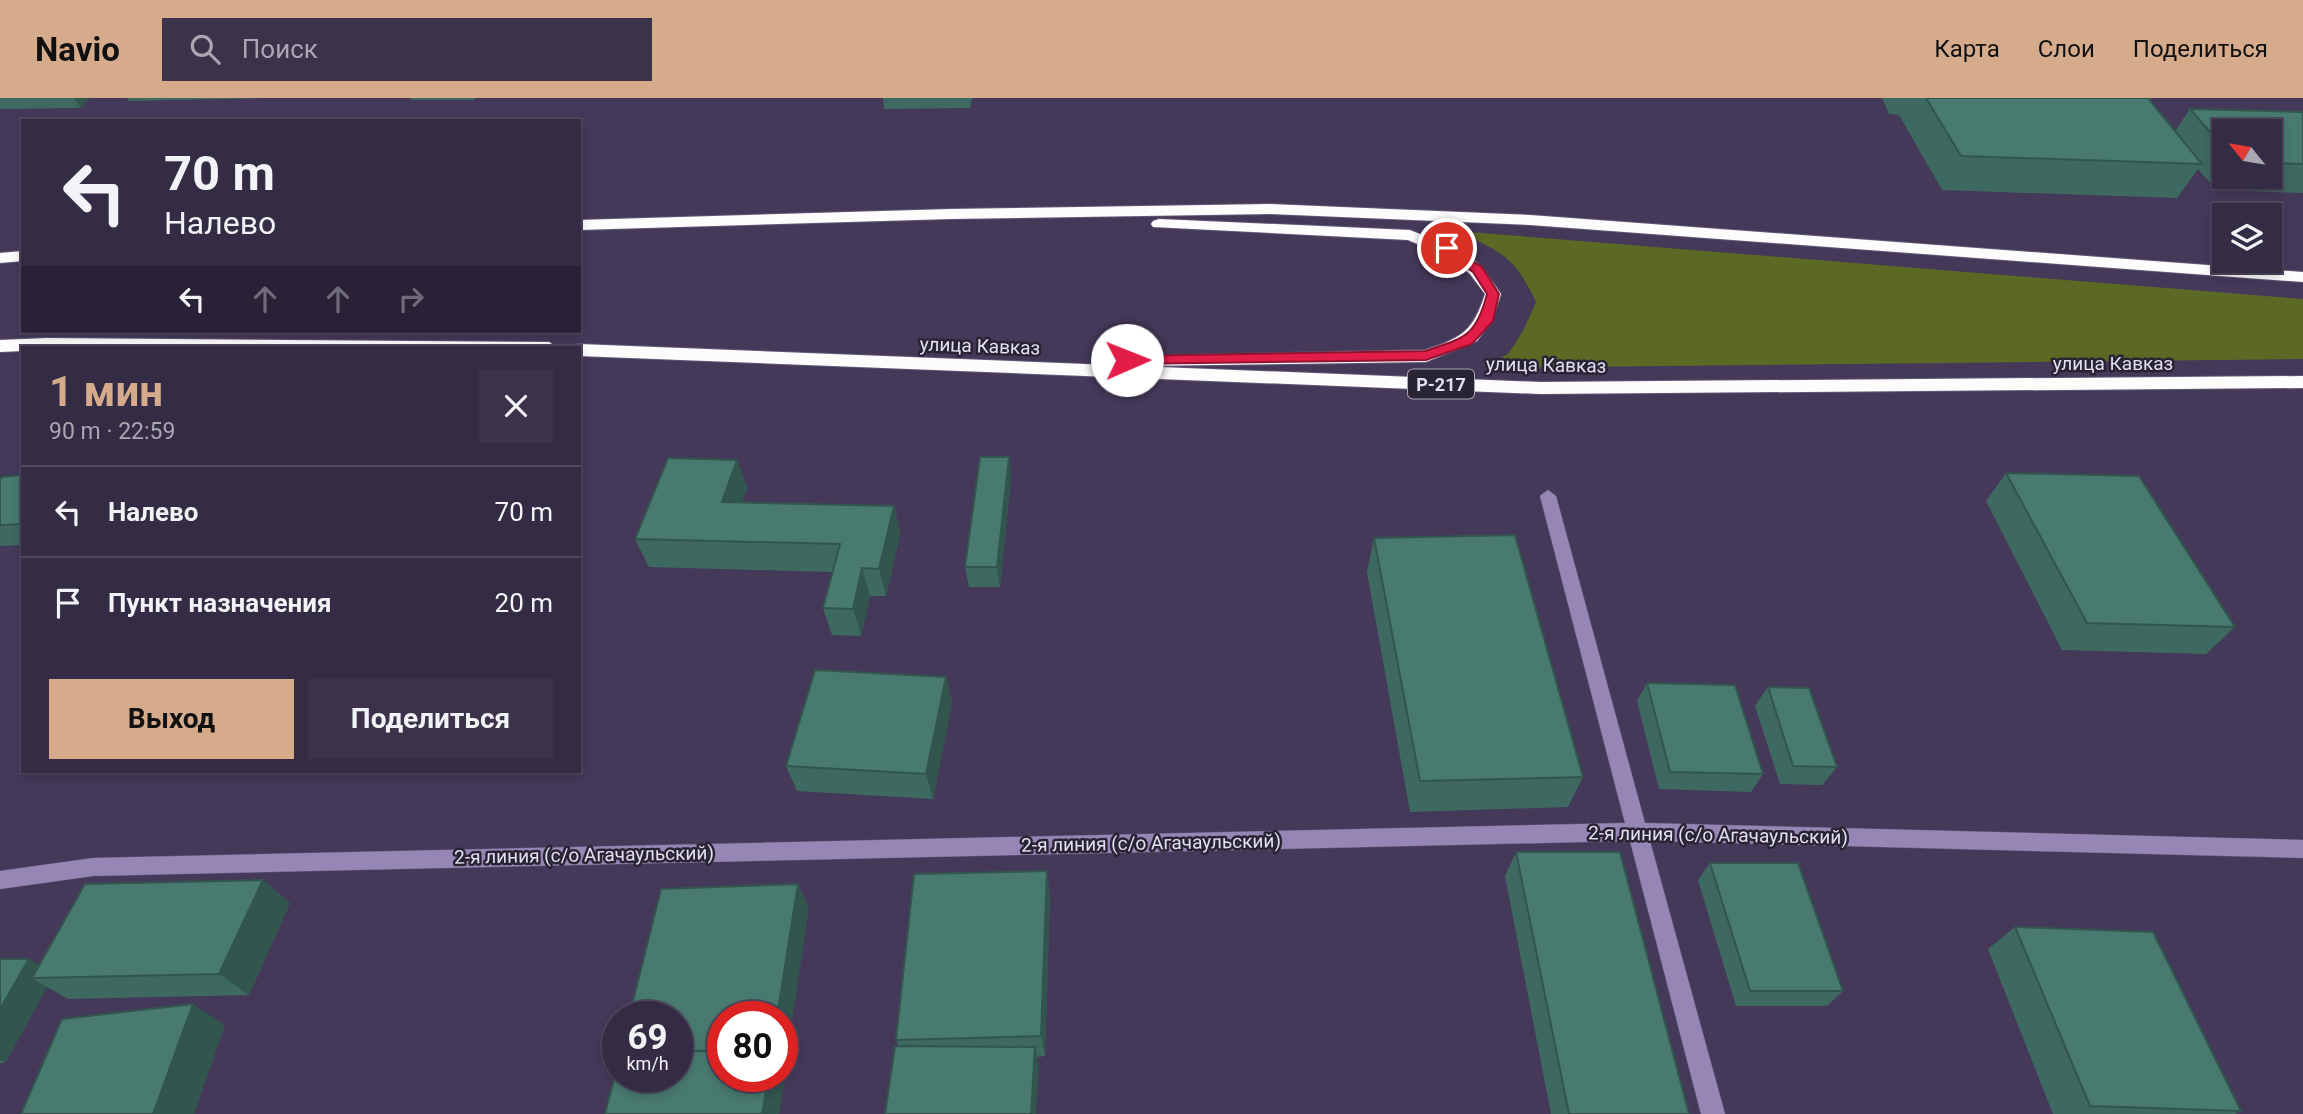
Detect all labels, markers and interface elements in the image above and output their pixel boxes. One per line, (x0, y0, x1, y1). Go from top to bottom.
search box (162, 18, 652, 81)
text: Navio (35, 30, 120, 69)
icon: search (186, 30, 224, 68)
text: Поиск (242, 34, 318, 64)
text: Карта (1934, 35, 2000, 63)
text: Слои (2038, 35, 2095, 63)
text: Поделиться (2133, 35, 2268, 63)
north arrow (2212, 119, 2282, 189)
map controls (2212, 119, 2282, 273)
text: 70 m (164, 145, 275, 202)
icon: left (49, 147, 140, 238)
button: layers (2212, 203, 2282, 273)
text: Налево (164, 204, 276, 242)
pin (1417, 218, 1477, 278)
icon: arrive (1428, 229, 1466, 267)
icon: left (173, 280, 211, 318)
icon: ahead (246, 280, 284, 318)
icon: ahead (319, 280, 357, 318)
icon: right (392, 280, 430, 318)
position arrow (1090, 323, 1164, 397)
street label: улица Кавказ (919, 332, 1041, 360)
street label: улица Кавказ (1486, 352, 1606, 378)
street label: улица Кавказ (2053, 352, 2173, 375)
text: 1 мин (49, 367, 163, 416)
button: close (479, 369, 553, 443)
road number: Р-217 (1408, 370, 1474, 398)
text: 90 m · 22:59 (49, 418, 175, 445)
icon: left (49, 493, 87, 531)
text: Налево (108, 497, 198, 527)
text: 70 m (495, 497, 553, 527)
icon: arrive (49, 584, 87, 622)
text: Пункт назначения (108, 588, 332, 618)
text: 20 m (495, 588, 553, 618)
button: Выход (49, 679, 294, 759)
button: Поделиться (308, 679, 553, 759)
street label: 2-я линия (с/о Агачаульский) (1588, 821, 1848, 849)
street label: 2-я линия (с/о Агачаульский) (1021, 829, 1281, 857)
street label: 2-я линия (с/о Агачаульский) (454, 841, 714, 869)
speed limit sign: 80 (707, 1001, 798, 1092)
text: 69 (627, 1017, 668, 1058)
text: km/h (626, 1053, 669, 1074)

